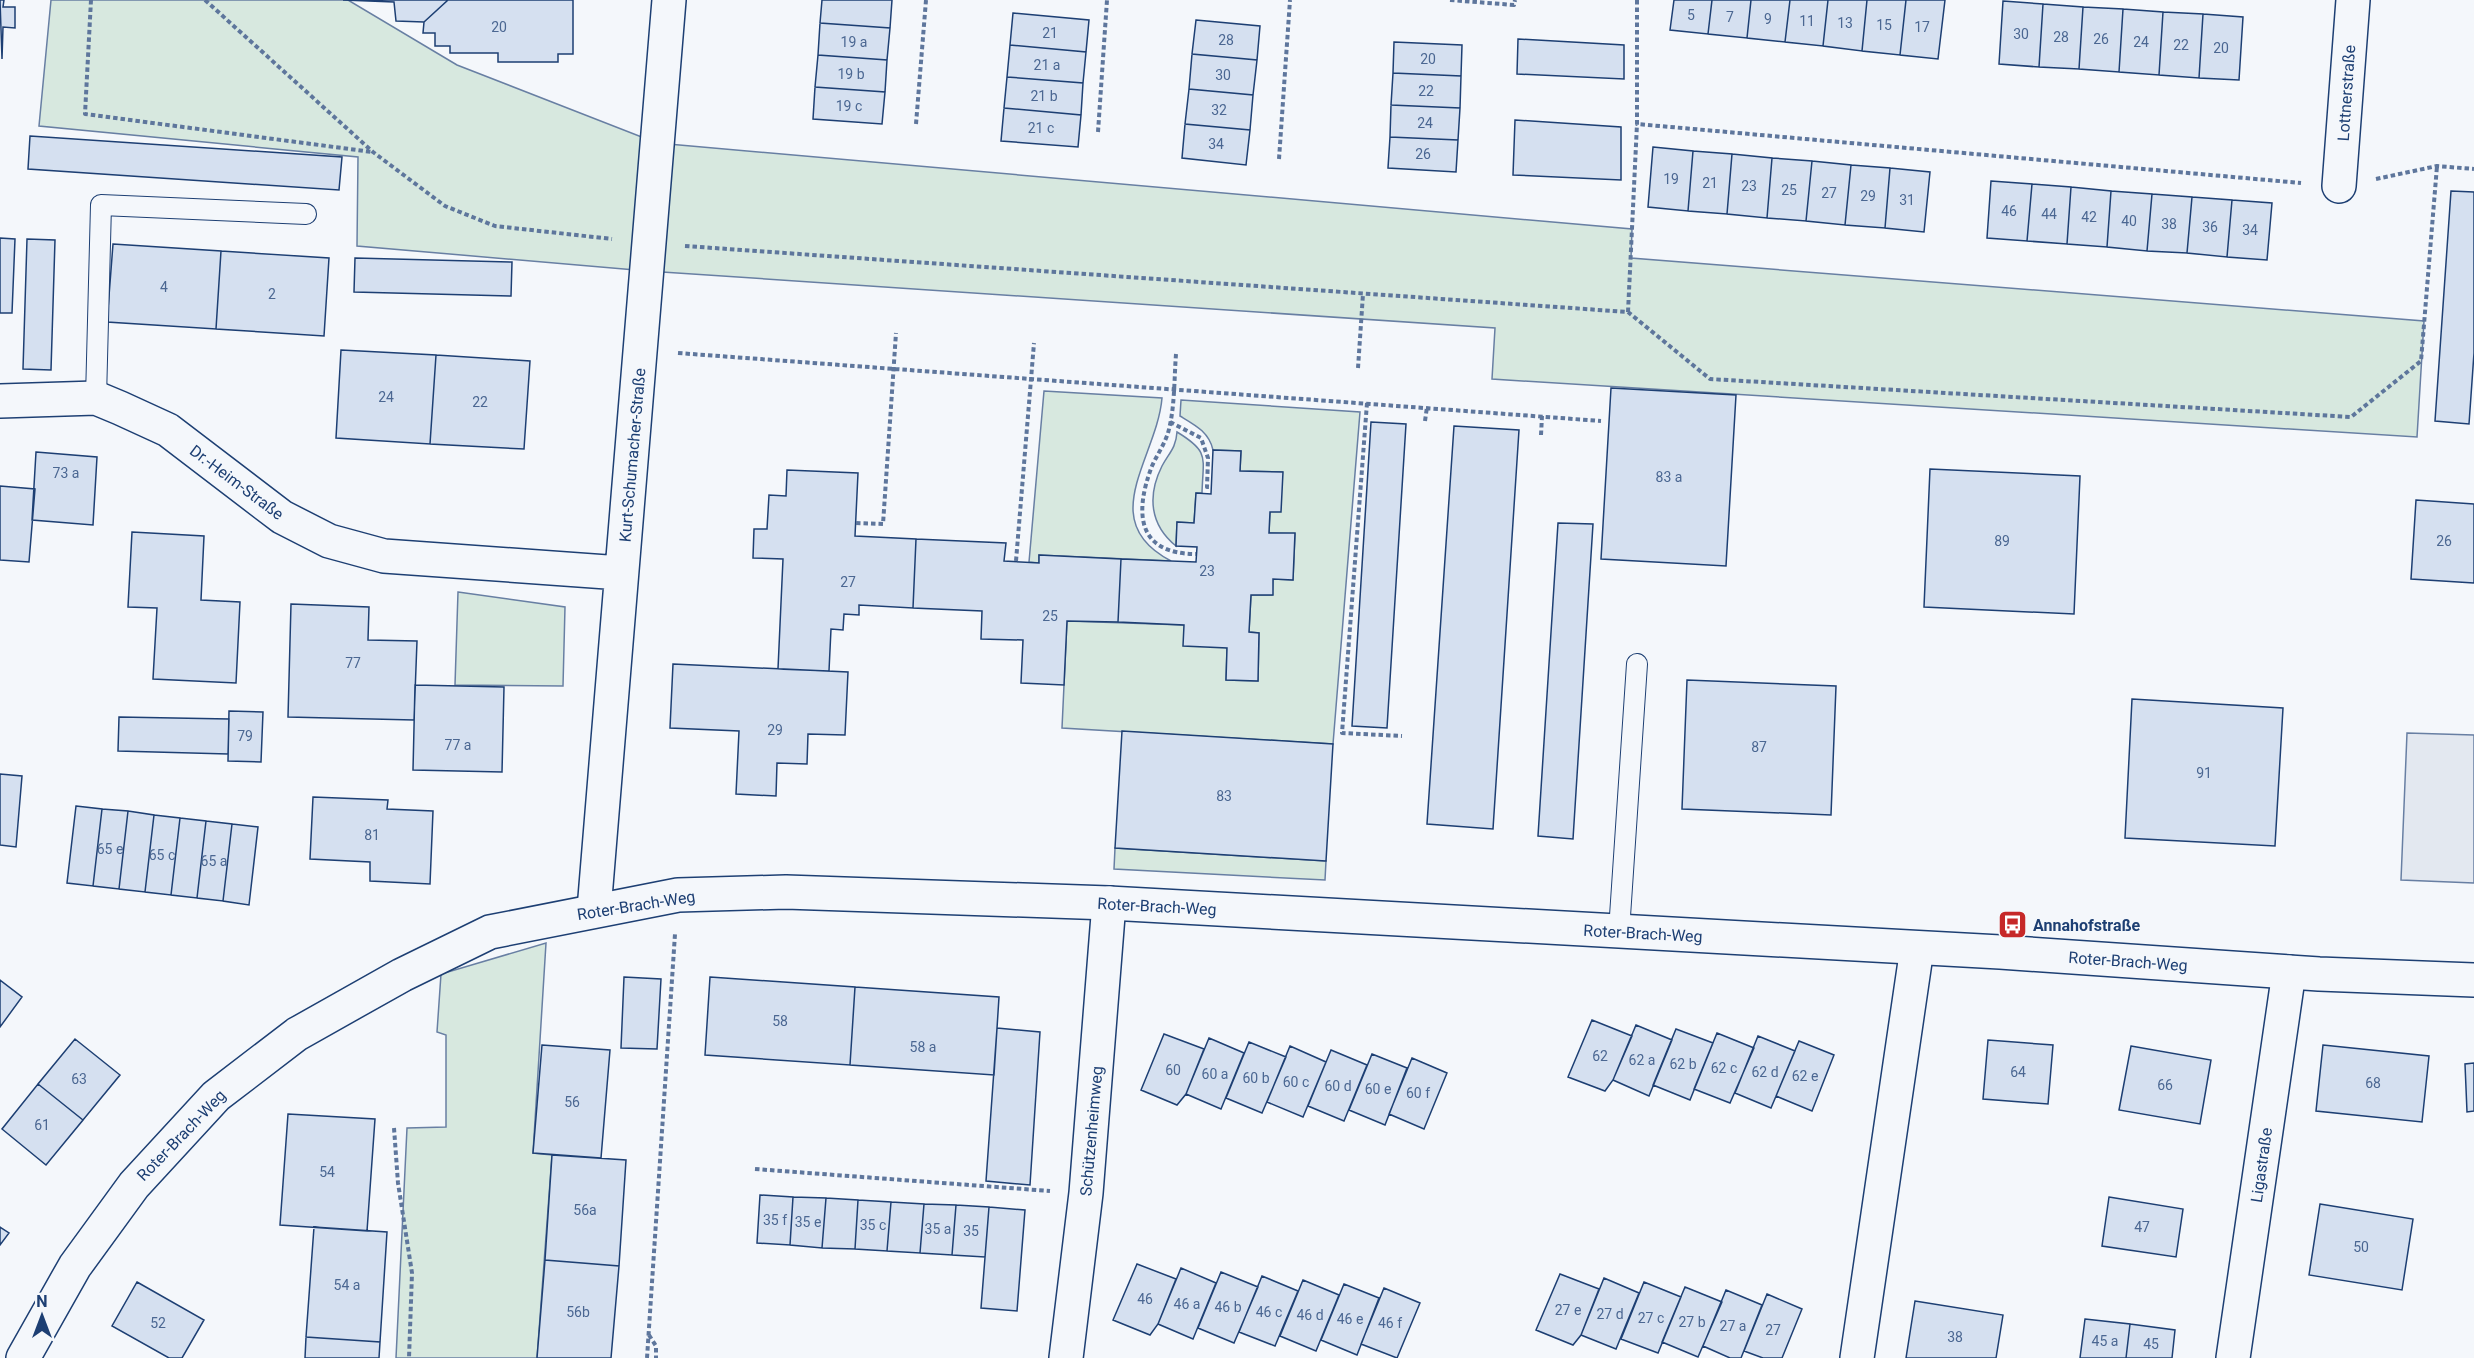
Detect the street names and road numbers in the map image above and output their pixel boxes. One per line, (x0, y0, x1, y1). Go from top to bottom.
street label: Lottnerstraße (2334, 44, 2359, 142)
street label: Kurt-Schumacher-Straße (615, 367, 650, 543)
street label: Dr.-Heim-Straße (186, 441, 287, 524)
street label: Roter-Brach-Weg (576, 887, 697, 924)
street label: Roter-Brach-Weg (1097, 894, 1217, 919)
street label: Roter-Brach-Weg (1583, 921, 1703, 946)
street label: Roter-Brach-Weg (2068, 948, 2188, 975)
street label: Schützenheimweg (1076, 1065, 1107, 1197)
street label: Roter-Brach-Weg (133, 1086, 230, 1185)
street label: Ligastraße (2247, 1126, 2276, 1204)

